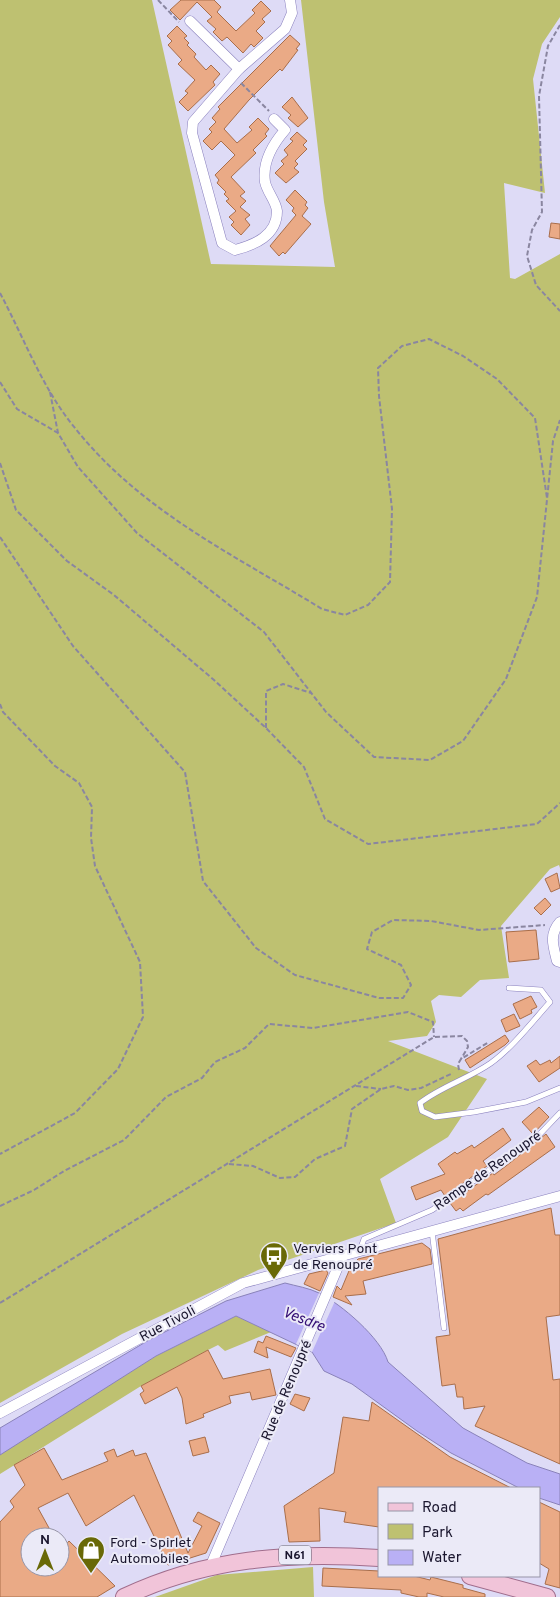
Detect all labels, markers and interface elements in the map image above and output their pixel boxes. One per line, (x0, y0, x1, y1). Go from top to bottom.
street label: Rampe de Renoupré (431, 1128, 545, 1215)
bus stop icon: Verviers Pont de Renoupré (259, 1241, 289, 1280)
place label: Verviers Pont de Renoupré (293, 1241, 377, 1274)
street label: Rue Tivoli (137, 1302, 199, 1346)
water label: Vesdre (280, 1304, 327, 1337)
street label: Rue de Renoupré (259, 1338, 316, 1443)
legend (378, 1487, 540, 1577)
text: Road (422, 1499, 457, 1518)
text: Park (422, 1524, 453, 1543)
north arrow (20, 1527, 70, 1577)
text: N (40, 1532, 50, 1549)
shop icon: Ford - Spirlet Automobiles (76, 1535, 106, 1574)
place label: Ford - Spirlet Automobiles (110, 1535, 191, 1568)
road number: N61 (279, 1546, 311, 1564)
text: Water (422, 1549, 462, 1568)

